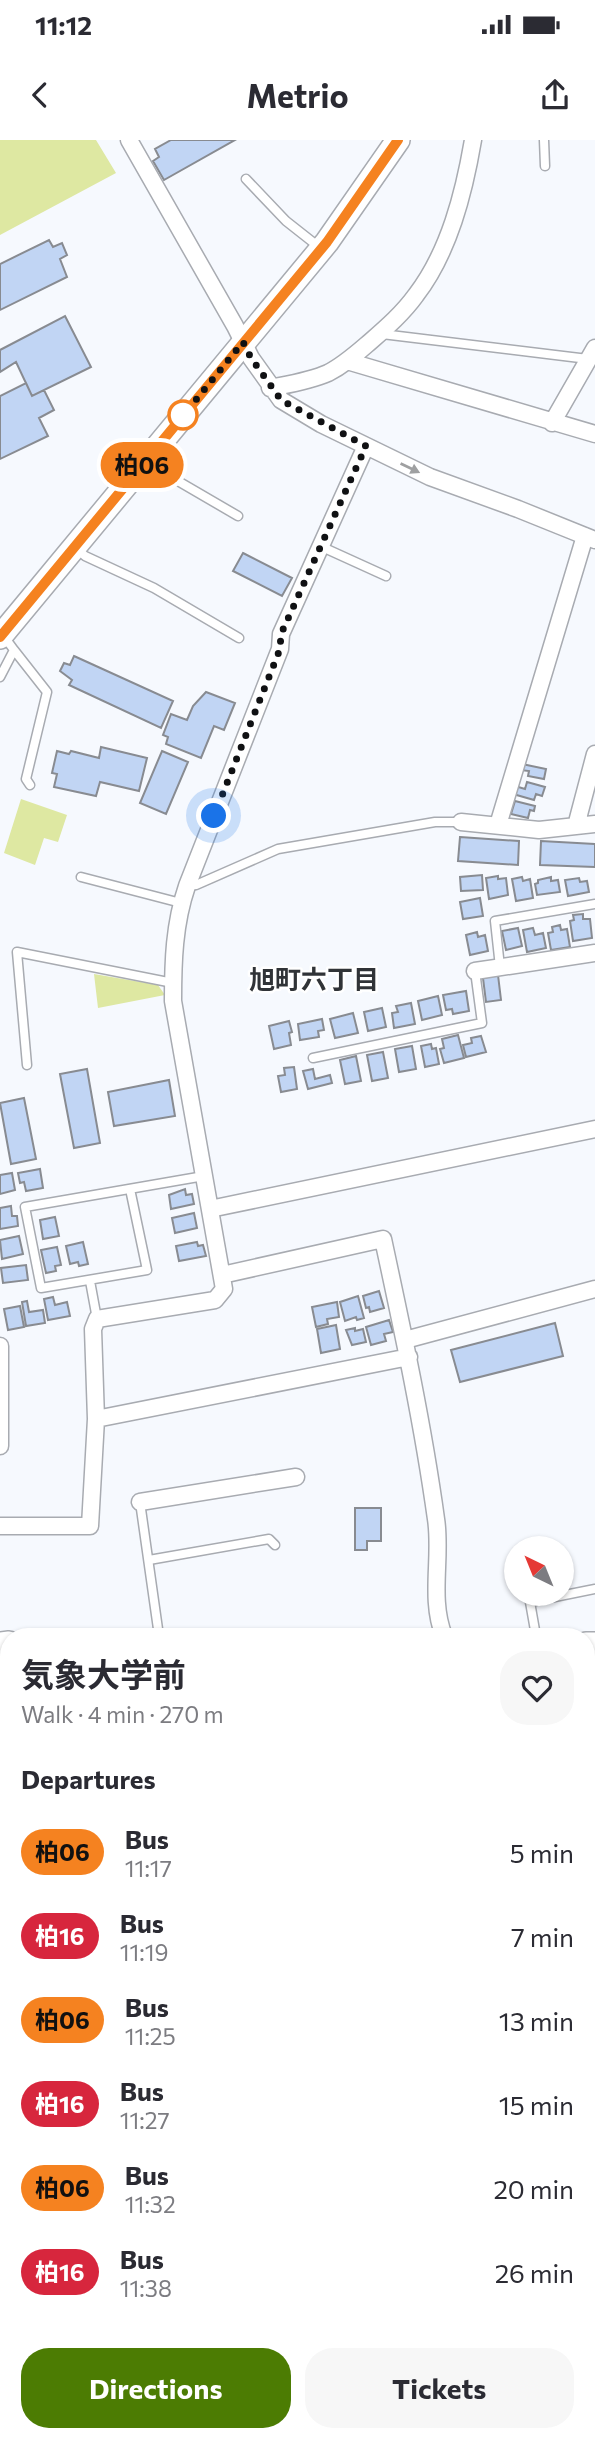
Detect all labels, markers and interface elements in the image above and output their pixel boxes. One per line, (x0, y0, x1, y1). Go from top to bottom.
text: 11:12 (35, 9, 92, 40)
text: Metrio (246, 75, 349, 115)
icon: back (21, 76, 59, 114)
icon: share (536, 76, 574, 114)
unlabelled marker (168, 400, 198, 430)
line badge: 柏06 (102, 442, 182, 488)
text: 柏06 (115, 450, 169, 479)
one-way arrow (400, 462, 420, 473)
your location (196, 798, 231, 833)
district label: 旭町六丁目 (249, 963, 379, 994)
north arrow (504, 1536, 574, 1606)
map controls (504, 1536, 574, 1606)
button: heart (500, 1651, 574, 1725)
text: 気象大学前 (21, 1653, 186, 1694)
text: Walk · 4 min · 270 m (21, 1700, 224, 1728)
text: Departures (21, 1763, 156, 1794)
text: Bus (125, 1823, 169, 1854)
text: 柏06 (35, 1837, 90, 1866)
text: 5 min (510, 1837, 574, 1868)
text: 11:17 (125, 1854, 172, 1882)
text: Bus (120, 1907, 164, 1938)
text: 柏16 (35, 1921, 85, 1950)
text: 7 min (511, 1921, 574, 1952)
text: 11:19 (120, 1938, 169, 1966)
text: Bus (125, 1991, 169, 2022)
text: 柏06 (35, 2005, 90, 2034)
text: 13 min (499, 2005, 574, 2036)
text: 11:25 (125, 2022, 176, 2050)
text: Bus (120, 2075, 164, 2106)
text: 柏16 (35, 2089, 85, 2118)
text: 15 min (499, 2089, 574, 2120)
text: 11:27 (120, 2106, 170, 2134)
text: Bus (125, 2159, 169, 2190)
text: 柏06 (35, 2173, 90, 2202)
text: 20 min (493, 2173, 574, 2204)
text: 11:32 (125, 2190, 176, 2218)
text: Bus (120, 2243, 164, 2274)
text: 柏16 (35, 2257, 85, 2286)
text: 26 min (495, 2257, 574, 2288)
text: 11:38 (120, 2274, 172, 2302)
button: Directions (21, 2348, 291, 2428)
button: Tickets (305, 2348, 574, 2428)

